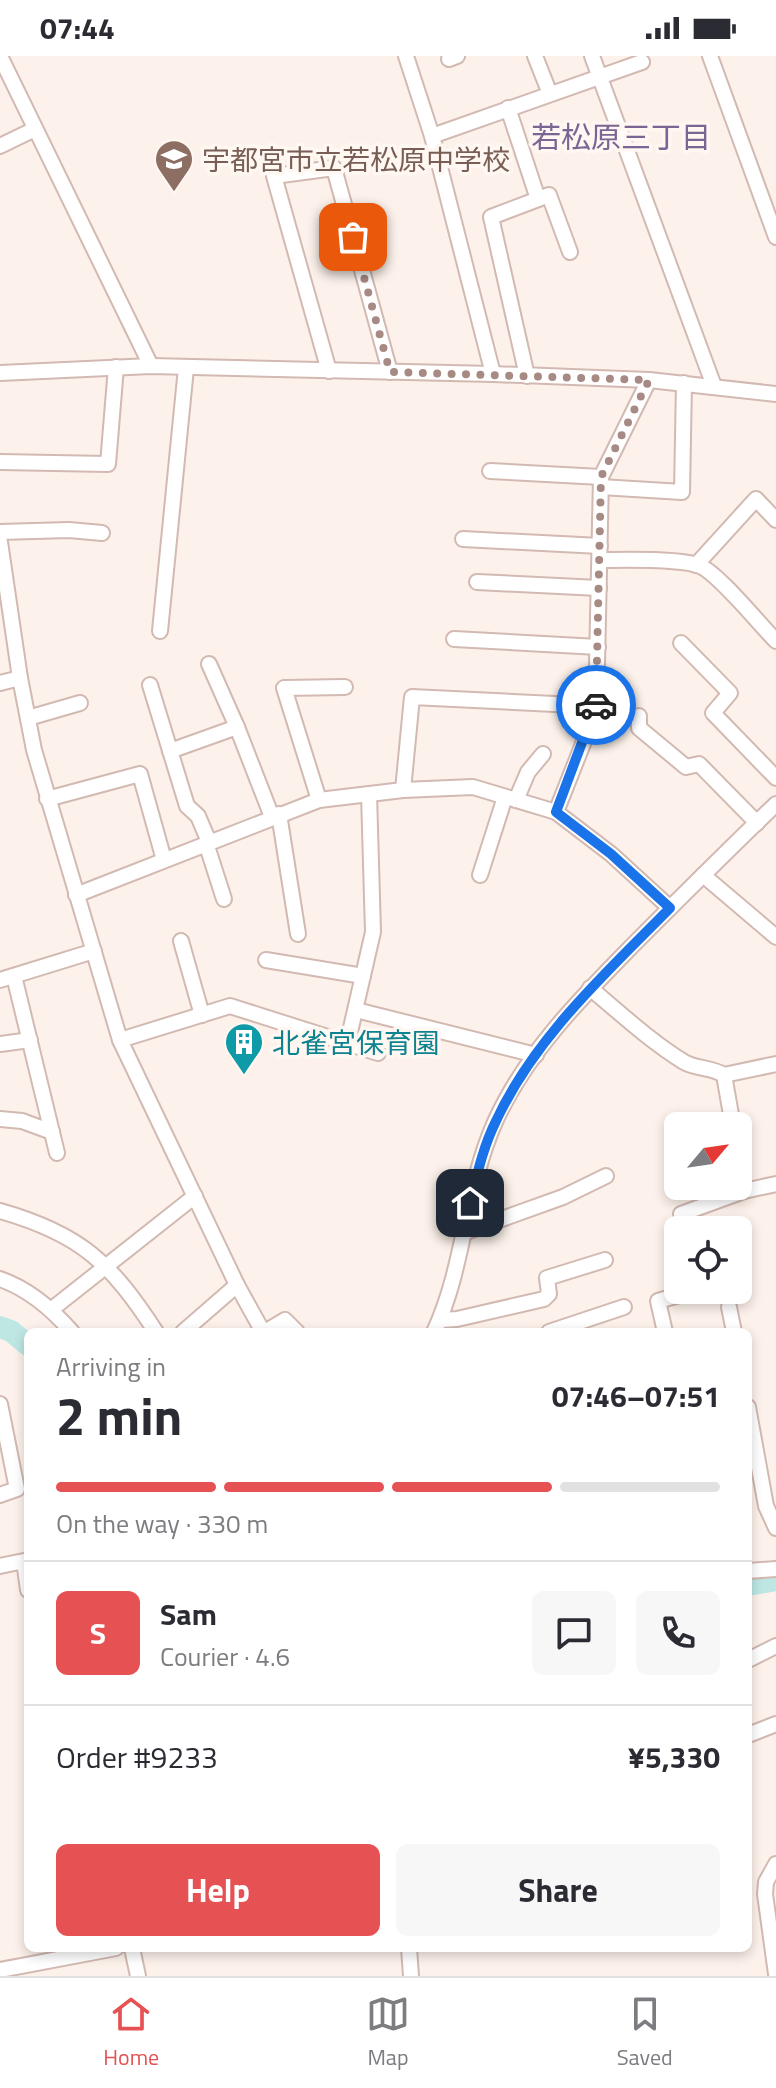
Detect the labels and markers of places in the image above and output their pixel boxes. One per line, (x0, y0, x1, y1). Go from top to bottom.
school or university icon: 宇都宮市立若松原中学校 (153, 138, 195, 193)
place label: 宇都宮市立若松原中学校 (202, 138, 510, 181)
pin (319, 203, 387, 271)
building icon: 北雀宮保育園 (223, 1021, 265, 1076)
place label: 北雀宮保育園 (272, 1021, 440, 1064)
pin (436, 1169, 504, 1237)

